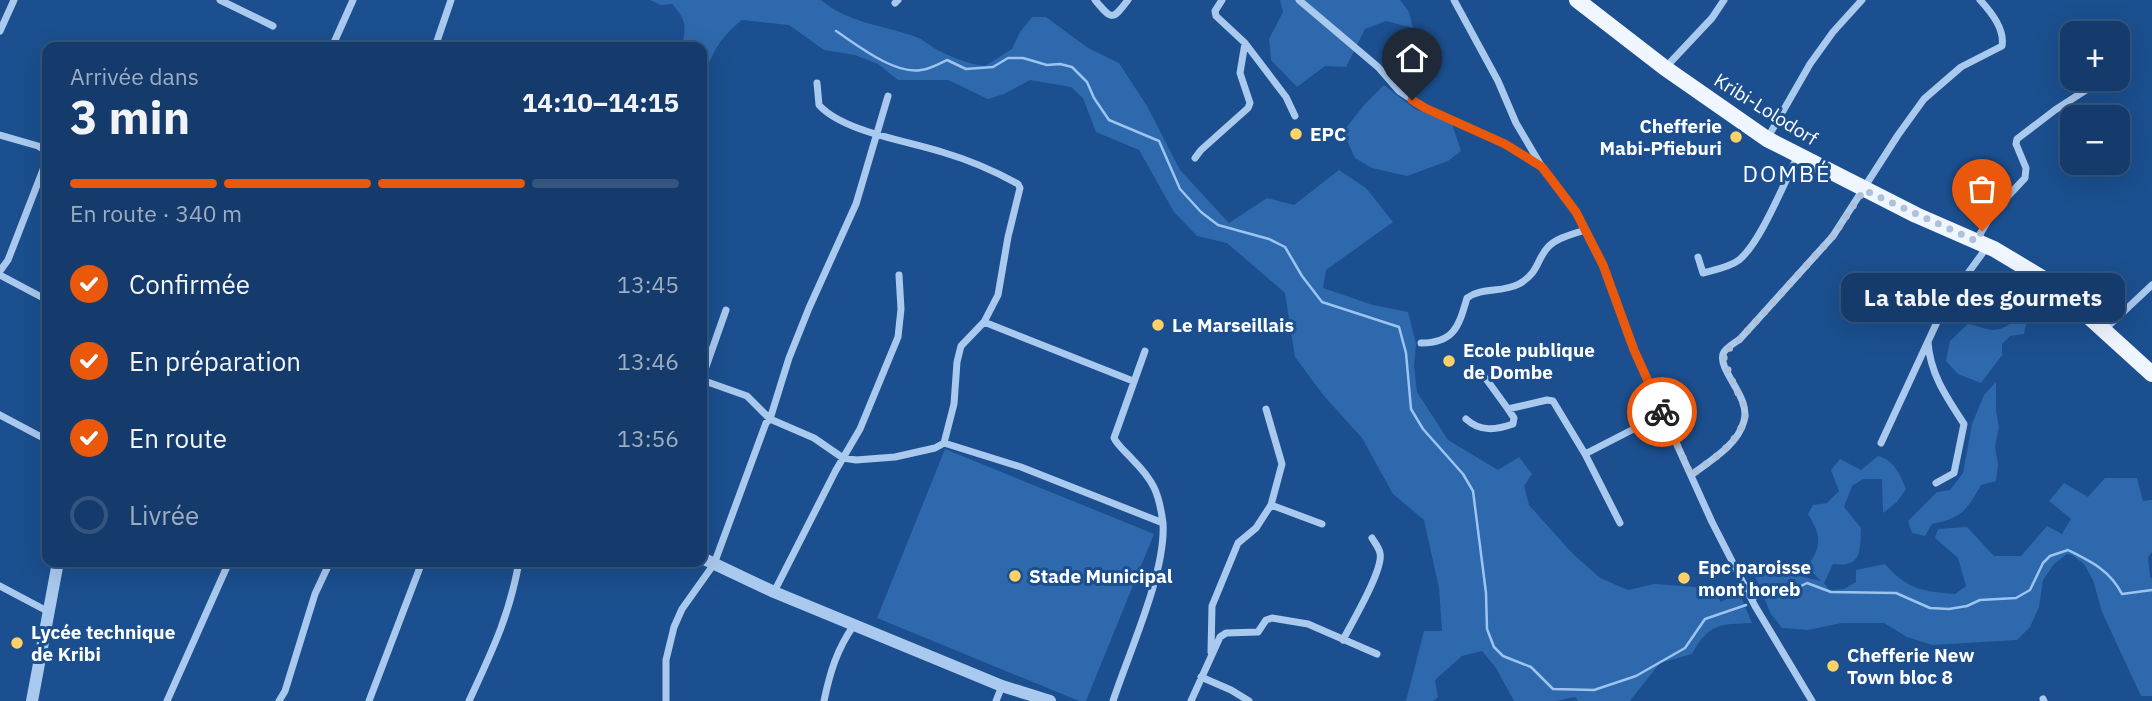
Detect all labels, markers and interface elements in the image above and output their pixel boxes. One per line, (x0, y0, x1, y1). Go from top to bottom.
map controls (2060, 21, 2130, 175)
button: + (2060, 21, 2130, 91)
pin (1382, 28, 1442, 100)
icon: home (1393, 39, 1431, 77)
text: Arrivée dans (70, 61, 199, 91)
street label: Kribi-Lolodorf (1710, 68, 1822, 150)
text: 14:10–14:15 (522, 85, 679, 119)
text: 3 min (70, 87, 190, 147)
button: − (2060, 105, 2130, 175)
place label: Chefferie Mabi-Pfieburi (1600, 114, 1722, 160)
place label: EPC (1310, 122, 1346, 146)
marker: EPC (1288, 126, 1304, 142)
marker: Chefferie Mabi-Pfieburi (1728, 129, 1744, 145)
district label: DOMBÉ (1743, 158, 1831, 188)
pin (1952, 159, 2012, 231)
icon: bag (1963, 170, 2001, 208)
text: En route · 340 m (70, 198, 242, 228)
icon: check (70, 265, 108, 303)
text: Confirmée (129, 267, 250, 301)
text: 13:45 (617, 269, 679, 299)
callout: La table des gourmets (1840, 273, 2124, 322)
text: La table des gourmets (1864, 282, 2102, 312)
place label: Le Marseillais (1172, 313, 1294, 337)
marker: Le Marseillais (1150, 317, 1166, 333)
place label: Ecole publique de Dombe (1463, 338, 1595, 384)
icon: check (70, 342, 108, 380)
text: En préparation (129, 344, 301, 378)
text: 13:46 (617, 346, 679, 376)
marker: Ecole publique de Dombe (1441, 353, 1457, 369)
courier (1627, 377, 1697, 447)
icon: bike (1643, 393, 1681, 431)
icon: check (70, 419, 108, 457)
text: En route (129, 421, 227, 455)
text: 13:56 (617, 423, 679, 453)
text: Livrée (129, 498, 199, 532)
place label: Epc paroisse mont horeb (1698, 555, 1811, 601)
place label: Stade Municipal (1029, 564, 1173, 588)
marker: Stade Municipal (1007, 568, 1023, 584)
marker: Epc paroisse mont horeb (1676, 570, 1692, 586)
place label: Lycée technique de Kribi (31, 620, 175, 666)
marker: Lycée technique de Kribi (9, 635, 25, 651)
place label: Chefferie New Town bloc 8 (1847, 643, 1974, 689)
marker: Chefferie New Town bloc 8 (1825, 658, 1841, 674)

